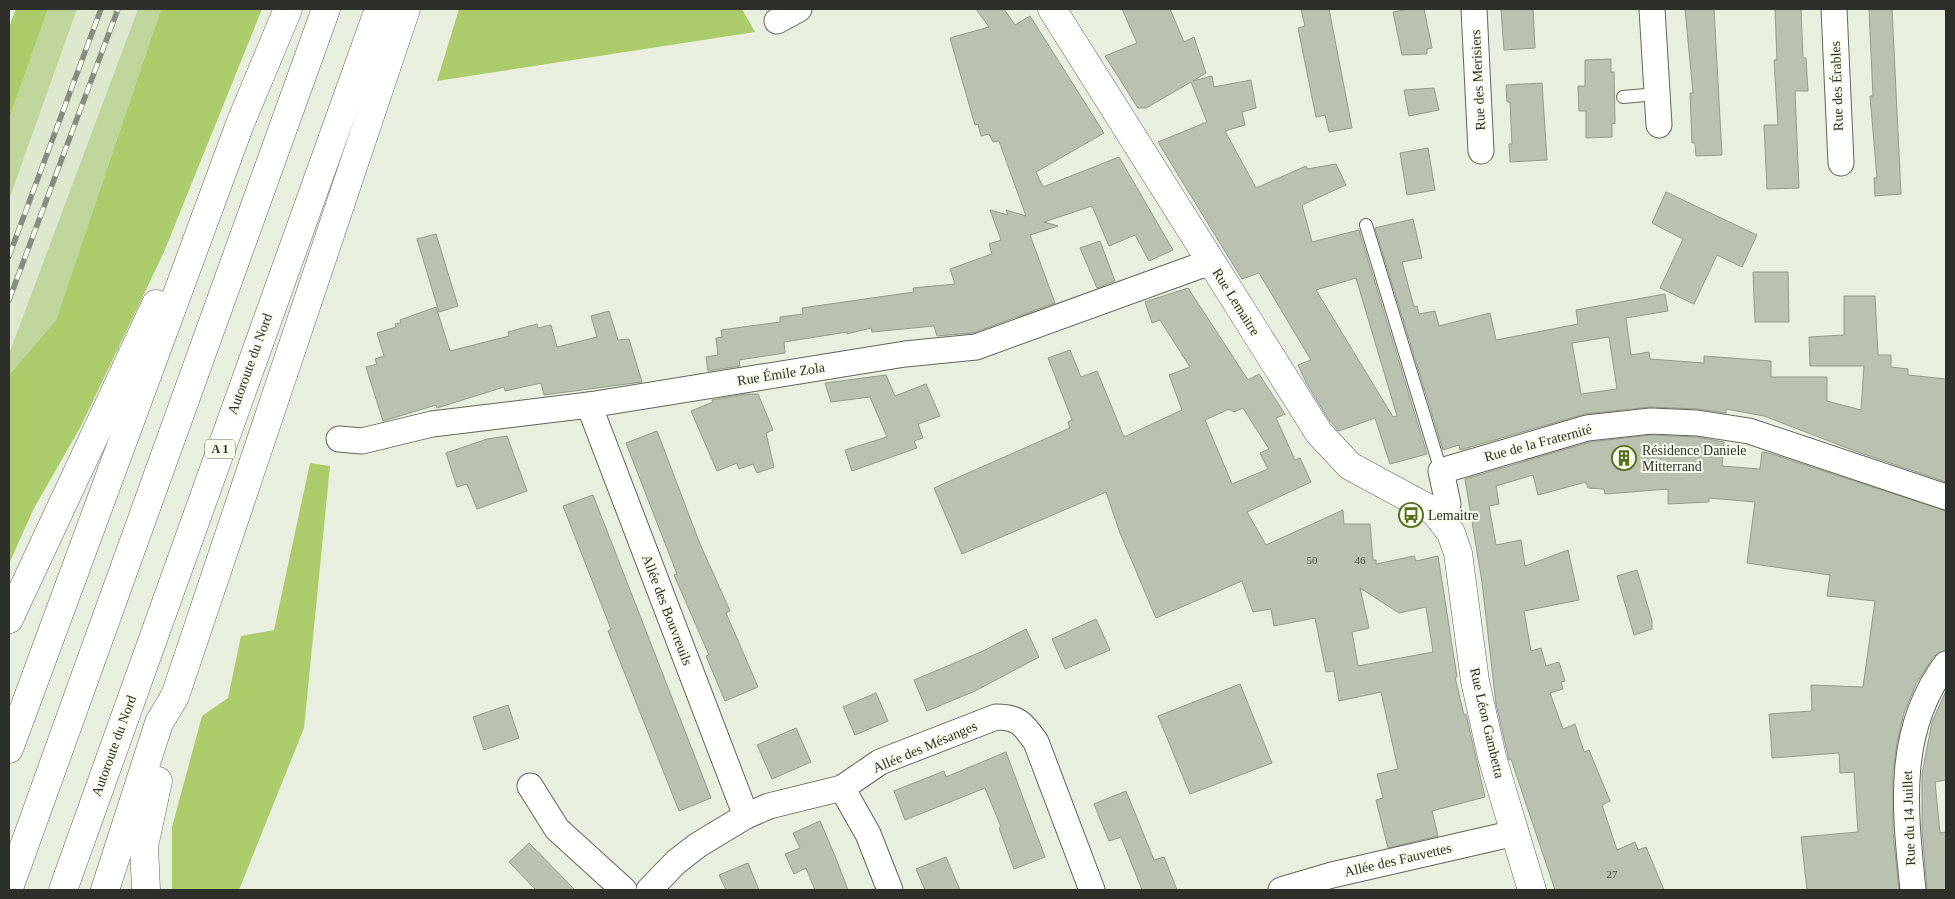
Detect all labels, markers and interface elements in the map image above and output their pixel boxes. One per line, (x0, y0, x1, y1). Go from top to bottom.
street label: Rue des Merisiers (1468, 29, 1488, 131)
street label: Rue des Érables (1827, 41, 1846, 131)
street label: Rue Lemaitre (1209, 266, 1263, 338)
street label: Autoroute du Nord (225, 311, 275, 417)
street label: Rue Émile Zola (736, 359, 827, 388)
street label: Rue de la Fraternité (1483, 421, 1593, 465)
road number: A 1 (205, 439, 235, 458)
place label: Résidence Daniele Mitterrand (1642, 443, 1747, 474)
building icon: Résidence Daniele Mitterrand (1611, 445, 1637, 471)
bus stop icon: Lemaitre (1398, 502, 1424, 528)
place label: Lemaitre (1428, 508, 1479, 523)
street label: Allée des Bouvreuils (639, 553, 695, 667)
house number: 50 (1307, 554, 1318, 566)
house number: 46 (1355, 554, 1366, 566)
street label: Rue Léon Gambetta (1467, 666, 1507, 780)
street label: Autoroute du Nord (89, 693, 139, 799)
street label: Allée des Mésanges (871, 718, 979, 776)
street label: Rue du 14 Juillet (1900, 770, 1918, 866)
street label: Allée des Fauvettes (1343, 840, 1453, 880)
house number: 27 (1607, 868, 1618, 880)

